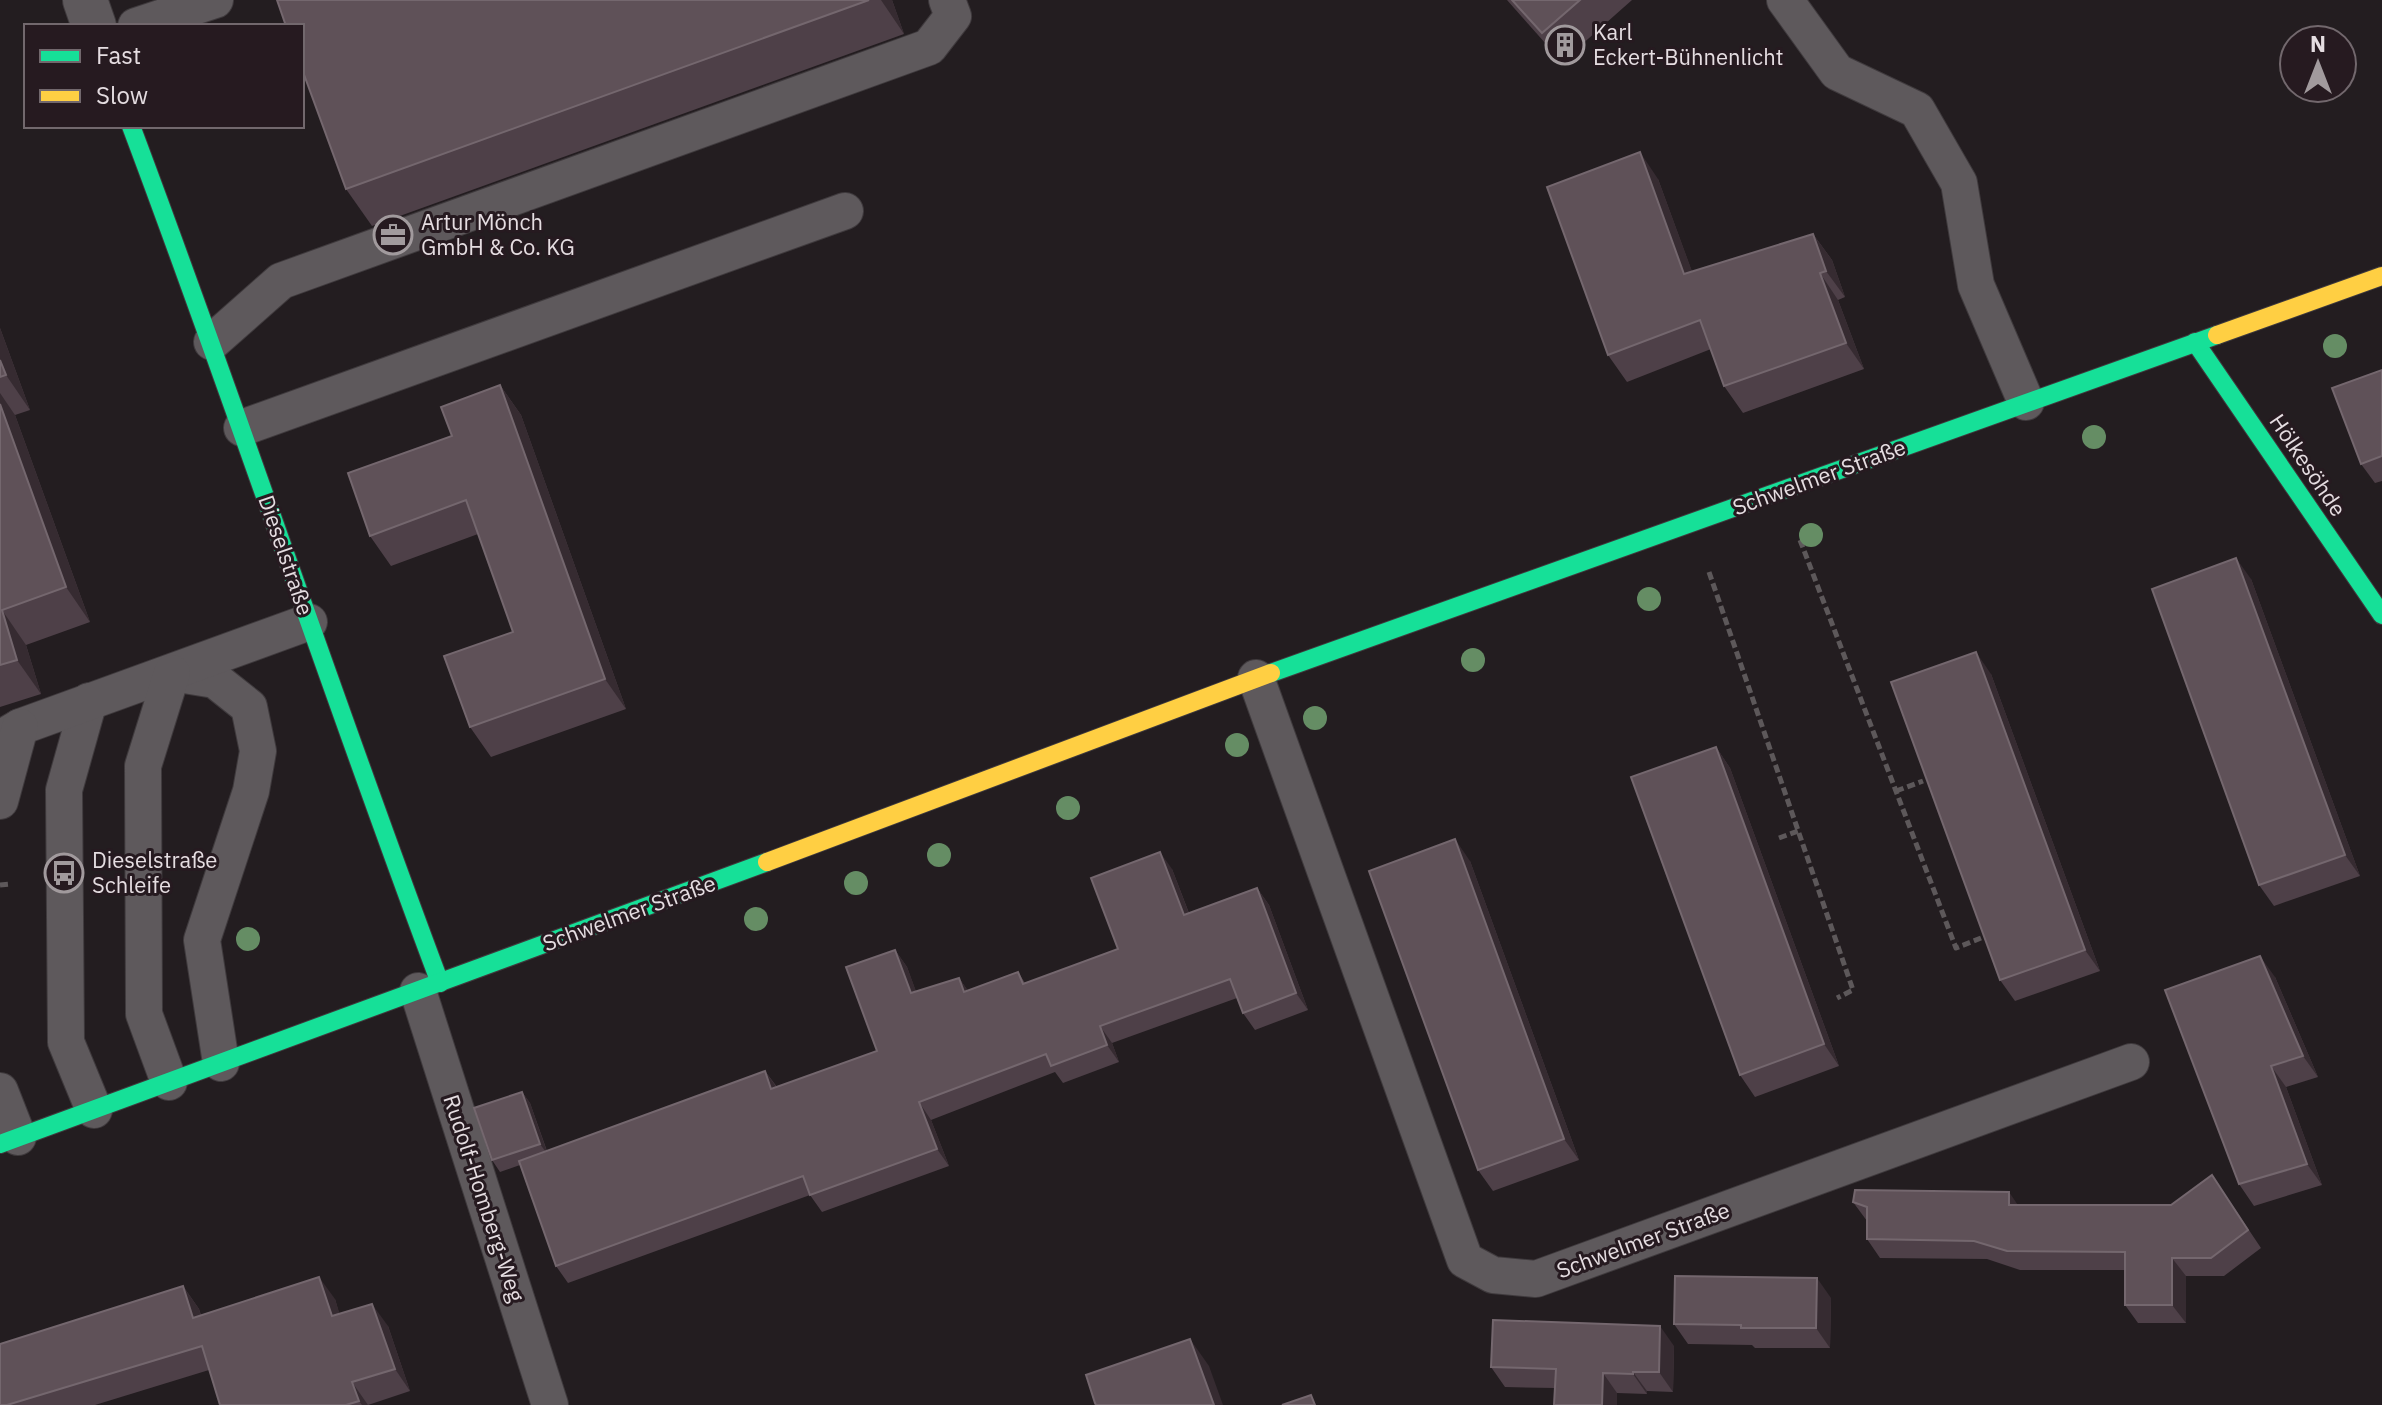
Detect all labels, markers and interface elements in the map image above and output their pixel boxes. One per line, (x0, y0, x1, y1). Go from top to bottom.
place label: Karl Eckert-Bühnenlicht (1593, 17, 1783, 71)
legend (24, 24, 304, 128)
building icon: Karl Eckert-Bühnenlicht (1544, 24, 1586, 66)
north arrow (2278, 24, 2358, 104)
text: N (2310, 29, 2326, 58)
text: Fast (96, 39, 141, 71)
text: Slow (96, 79, 148, 111)
place label: Artur Mönch GmbH & Co. KG (421, 207, 575, 261)
office icon: Artur Mönch GmbH & Co. KG (372, 214, 414, 256)
street label: Hölkesöhde (2264, 408, 2353, 522)
street label: Schwelmer Straße (1728, 432, 1909, 521)
street label: Dieselstraße (252, 491, 321, 619)
place label: Dieselstraße Schleife (92, 845, 217, 899)
bus stop icon: Dieselstraße Schleife (43, 852, 85, 894)
street label: Schwelmer Straße (538, 868, 719, 957)
street label: Rudolf-Homberg-Weg (437, 1091, 532, 1305)
street label: Schwelmer Straße (1552, 1195, 1733, 1284)

